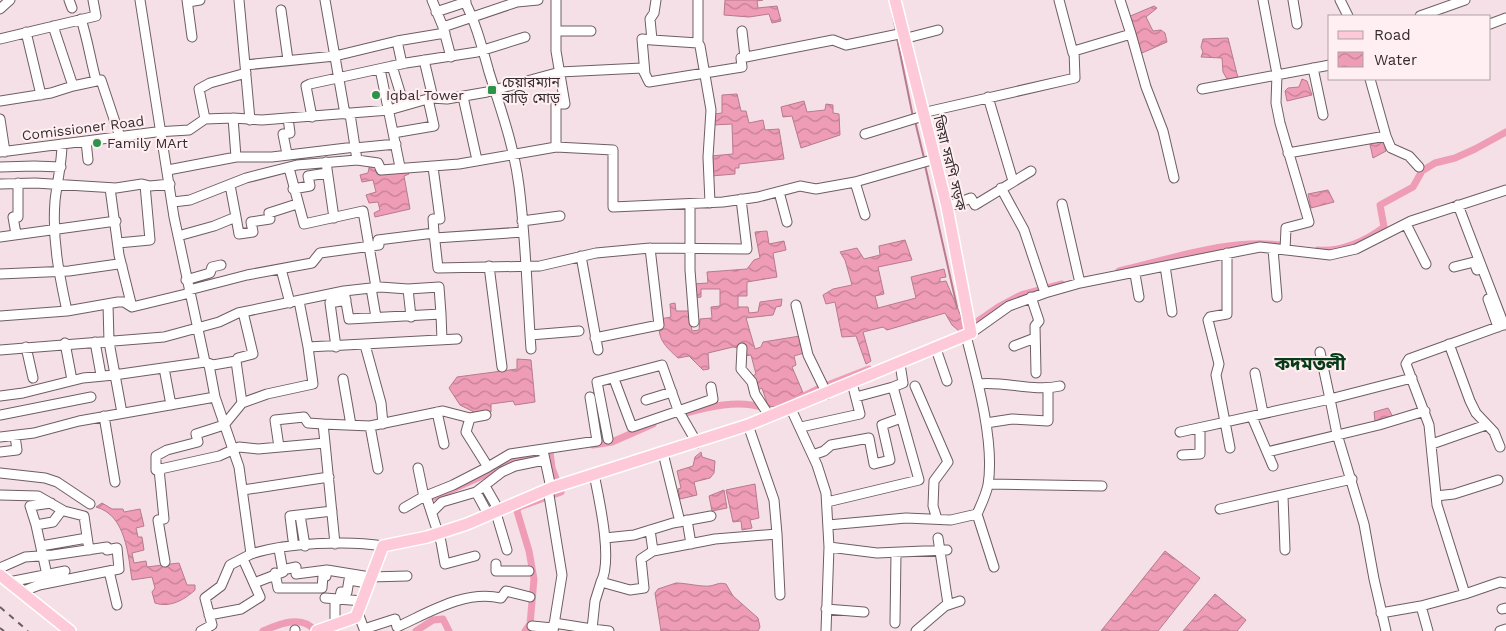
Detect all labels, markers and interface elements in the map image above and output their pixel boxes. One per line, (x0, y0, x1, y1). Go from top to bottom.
legend (1328, 15, 1491, 80)
text: Road (1374, 26, 1411, 44)
text: Water (1374, 51, 1417, 69)
place label: চেয়ারম্যান বাড়ি মোড় (501, 74, 561, 106)
marker: চেয়ারম্যান বাড়ি মোড় (486, 84, 498, 96)
place label: Iqbal Tower (386, 87, 464, 103)
marker: Iqbal Tower (370, 89, 382, 101)
street label: Comissioner Road (21, 113, 145, 143)
street label: জিয়া সরণি সড়ক (930, 113, 970, 213)
place label: Family MArt (107, 135, 188, 151)
marker: Family MArt (91, 137, 103, 149)
district label: কদমতলী (1273, 352, 1346, 375)

